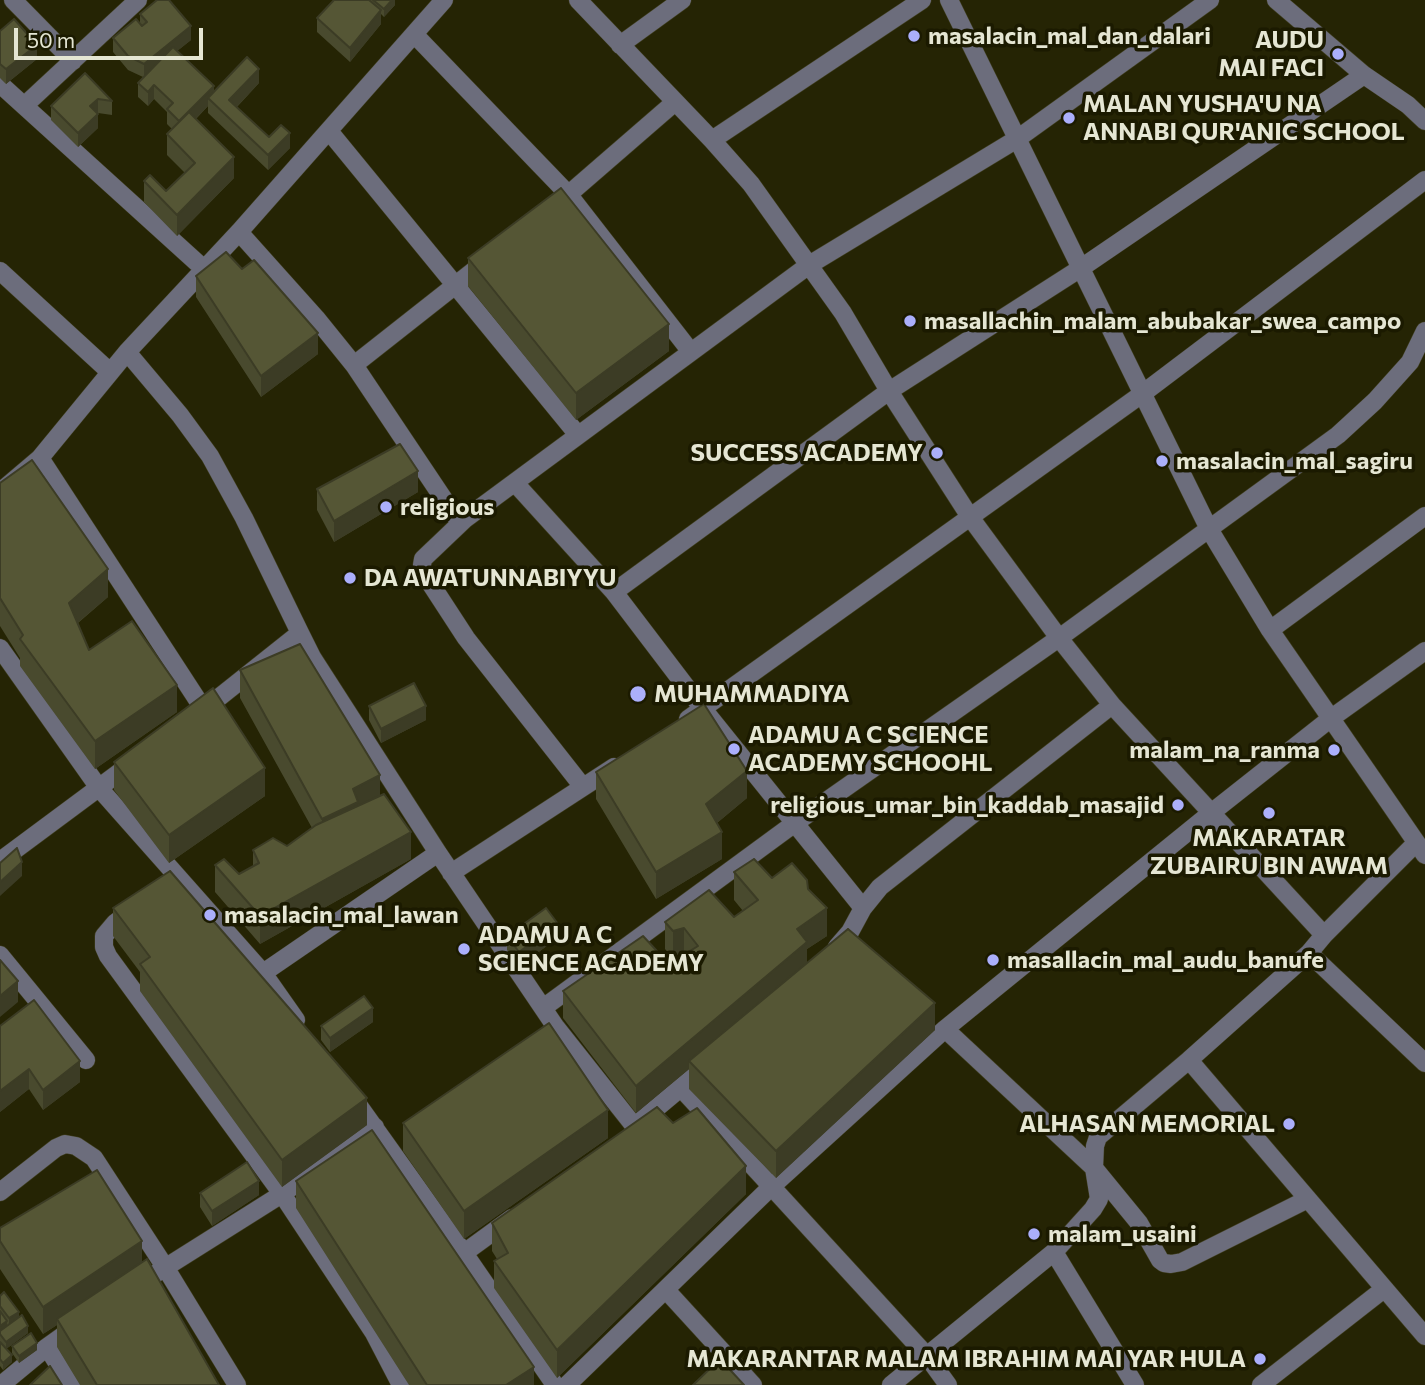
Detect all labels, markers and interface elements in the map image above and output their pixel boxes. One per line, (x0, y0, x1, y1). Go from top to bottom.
scale bar (18, 14, 206, 58)
place label: masalacin_mal_dan_dalari (928, 22, 1211, 50)
place label: AUDU MAI FACI (1218, 26, 1324, 82)
text: 50 m (27, 27, 75, 52)
marker: masalacin_mal_dan_dalari (906, 28, 922, 44)
marker: AUDU MAI FACI (1330, 46, 1346, 62)
place label: MALAN YUSHA'U NA ANNABI QUR'ANIC SCHOOL (1083, 90, 1405, 146)
marker: MALAN YUSHA'U NA ANNABI QUR'ANIC SCHOOL (1061, 110, 1077, 126)
place label: masallachin_malam_abubakar_swea_campo (924, 307, 1401, 335)
marker: masallachin_malam_abubakar_swea_campo (902, 313, 918, 329)
place label: SUCCESS ACADEMY (691, 439, 923, 467)
marker: SUCCESS ACADEMY (929, 445, 945, 461)
place label: masalacin_mal_sagiru (1176, 447, 1413, 475)
marker: masalacin_mal_sagiru (1154, 453, 1170, 469)
place label: religious (400, 493, 495, 521)
marker: religious (378, 499, 394, 515)
place label: DA AWATUNNABIYYU (364, 564, 616, 592)
marker: DA AWATUNNABIYYU (342, 570, 358, 586)
place label: MUHAMMADIYA (654, 680, 849, 708)
marker: MUHAMMADIYA (628, 684, 648, 704)
place label: ADAMU A C SCIENCE ACADEMY SCHOOHL (748, 721, 992, 777)
place label: malam_na_ranma (1129, 736, 1320, 764)
marker: ADAMU A C SCIENCE ACADEMY SCHOOHL (726, 741, 742, 757)
marker: malam_na_ranma (1326, 742, 1342, 758)
place label: religious_umar_bin_kaddab_masajid (770, 791, 1164, 819)
marker: religious_umar_bin_kaddab_masajid (1170, 797, 1186, 813)
marker: MAKARATAR ZUBAIRU BIN AWAM (1261, 805, 1277, 821)
place label: MAKARATAR ZUBAIRU BIN AWAM (1150, 824, 1388, 880)
place label: masalacin_mal_lawan (224, 901, 459, 929)
marker: masalacin_mal_lawan (202, 907, 218, 923)
place label: ADAMU A C SCIENCE ACADEMY (478, 921, 704, 977)
marker: ADAMU A C SCIENCE ACADEMY (456, 941, 472, 957)
place label: masallacin_mal_audu_banufe (1007, 946, 1324, 974)
marker: masallacin_mal_audu_banufe (985, 952, 1001, 968)
place label: ALHASAN MEMORIAL (1019, 1110, 1275, 1138)
marker: ALHASAN MEMORIAL (1281, 1116, 1297, 1132)
place label: malam_usaini (1048, 1220, 1197, 1248)
marker: malam_usaini (1026, 1226, 1042, 1242)
place label: MAKARANTAR MALAM IBRAHIM MAI YAR HULA (687, 1345, 1246, 1373)
marker: MAKARANTAR MALAM IBRAHIM MAI YAR HULA (1252, 1351, 1268, 1367)

